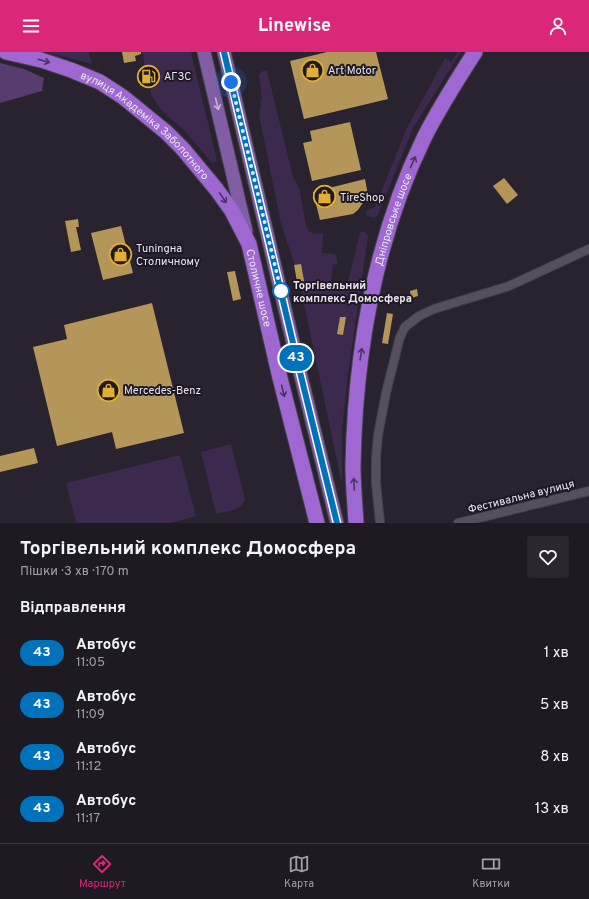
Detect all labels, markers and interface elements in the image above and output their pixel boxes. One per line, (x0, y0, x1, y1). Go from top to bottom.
icon: menu (20, 15, 42, 37)
text: Linewise (258, 15, 331, 38)
icon: person (547, 15, 569, 37)
shop icon: Art Motor (300, 57, 326, 83)
one-way arrow (38, 58, 51, 65)
fuel station icon: АГЗС (136, 63, 162, 89)
place label: Art Motor (328, 64, 377, 78)
street label: вулиця Академіка Заболотного (78, 69, 212, 183)
place label: АГЗС (164, 70, 191, 84)
your location (221, 72, 241, 92)
one-way arrow (213, 97, 221, 110)
one-way arrow (410, 156, 418, 168)
street label: Дніпровське шосе (372, 171, 416, 267)
shop icon: TireShop (311, 184, 337, 210)
place label: TireShop (340, 191, 384, 205)
one-way arrow (219, 193, 227, 204)
shop icon: Tuningна Столичному (107, 241, 133, 267)
place label: Tuningна Столичному (136, 242, 200, 269)
street label: Столичне шосе (242, 248, 274, 328)
place label: Торгівельний комплекс Домосфера (293, 279, 412, 306)
marker: Торгівельний комплекс Домосфера (272, 282, 290, 300)
line badge: 43 (278, 345, 314, 371)
one-way arrow (357, 348, 365, 361)
text: 43 (287, 349, 305, 366)
shop icon: Mercedes-Benz (95, 377, 121, 403)
place label: Mercedes-Benz (124, 384, 201, 398)
one-way arrow (280, 384, 288, 397)
street label: Фестивальна вулиця (466, 477, 576, 517)
one-way arrow (350, 478, 358, 491)
button: heart (527, 536, 569, 578)
text: Торгівельний комплекс Домосфера (20, 537, 356, 561)
text: Пішки · 3 хв · 170 m (20, 564, 129, 580)
text: Відправлення (20, 599, 126, 618)
text: Автобус (76, 636, 136, 655)
text: 43 (33, 644, 51, 661)
text: 1 хв (544, 644, 569, 663)
text: 11:05 (76, 655, 105, 671)
text: Автобус (76, 688, 136, 707)
text: 43 (33, 696, 51, 713)
text: 5 хв (540, 696, 569, 715)
text: 11:09 (76, 707, 105, 723)
text: Автобус (76, 740, 136, 759)
text: 43 (33, 748, 51, 765)
text: 8 хв (540, 748, 569, 767)
text: 11:12 (76, 759, 101, 775)
text: Автобус (76, 792, 136, 811)
text: 43 (33, 800, 51, 817)
text: 13 хв (535, 800, 569, 819)
text: 11:17 (76, 811, 100, 827)
tab: Маршрут (79, 853, 126, 891)
tab: Карта (284, 853, 314, 891)
tab: Квитки (472, 853, 510, 891)

